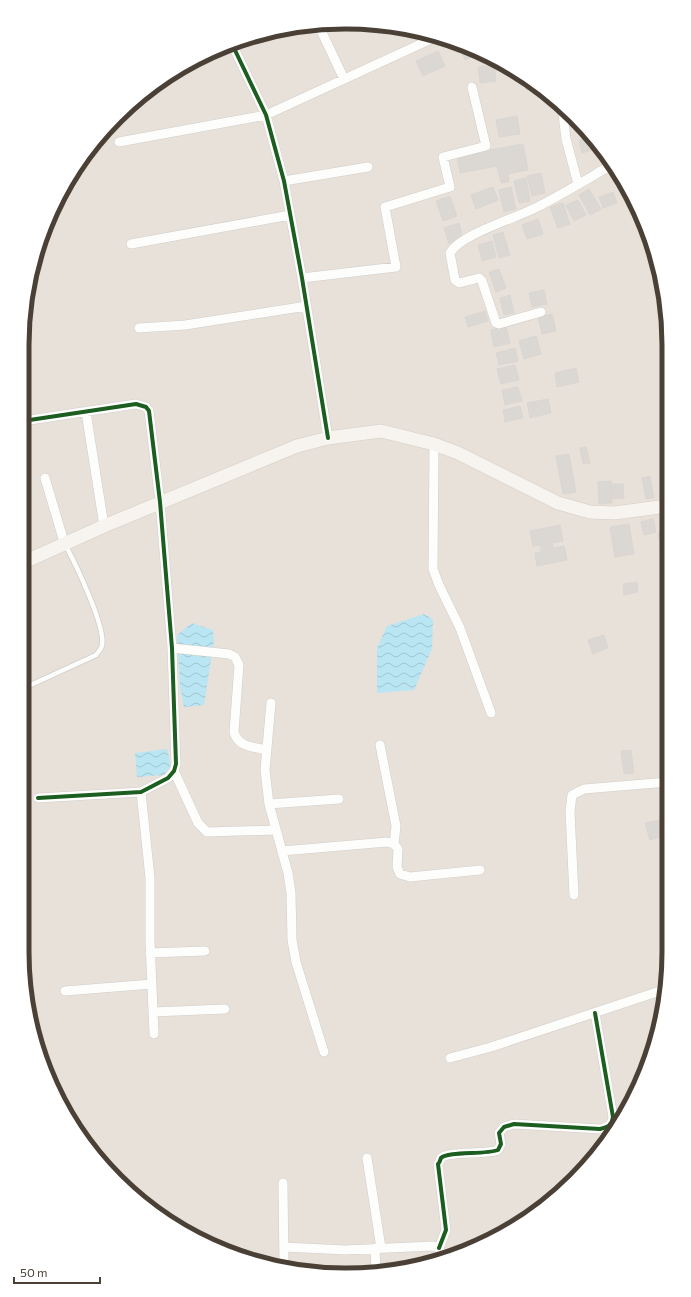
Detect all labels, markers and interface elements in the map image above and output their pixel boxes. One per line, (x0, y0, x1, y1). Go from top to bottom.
scale bar (14, 1259, 100, 1285)
text: 50 m (20, 1265, 48, 1279)

